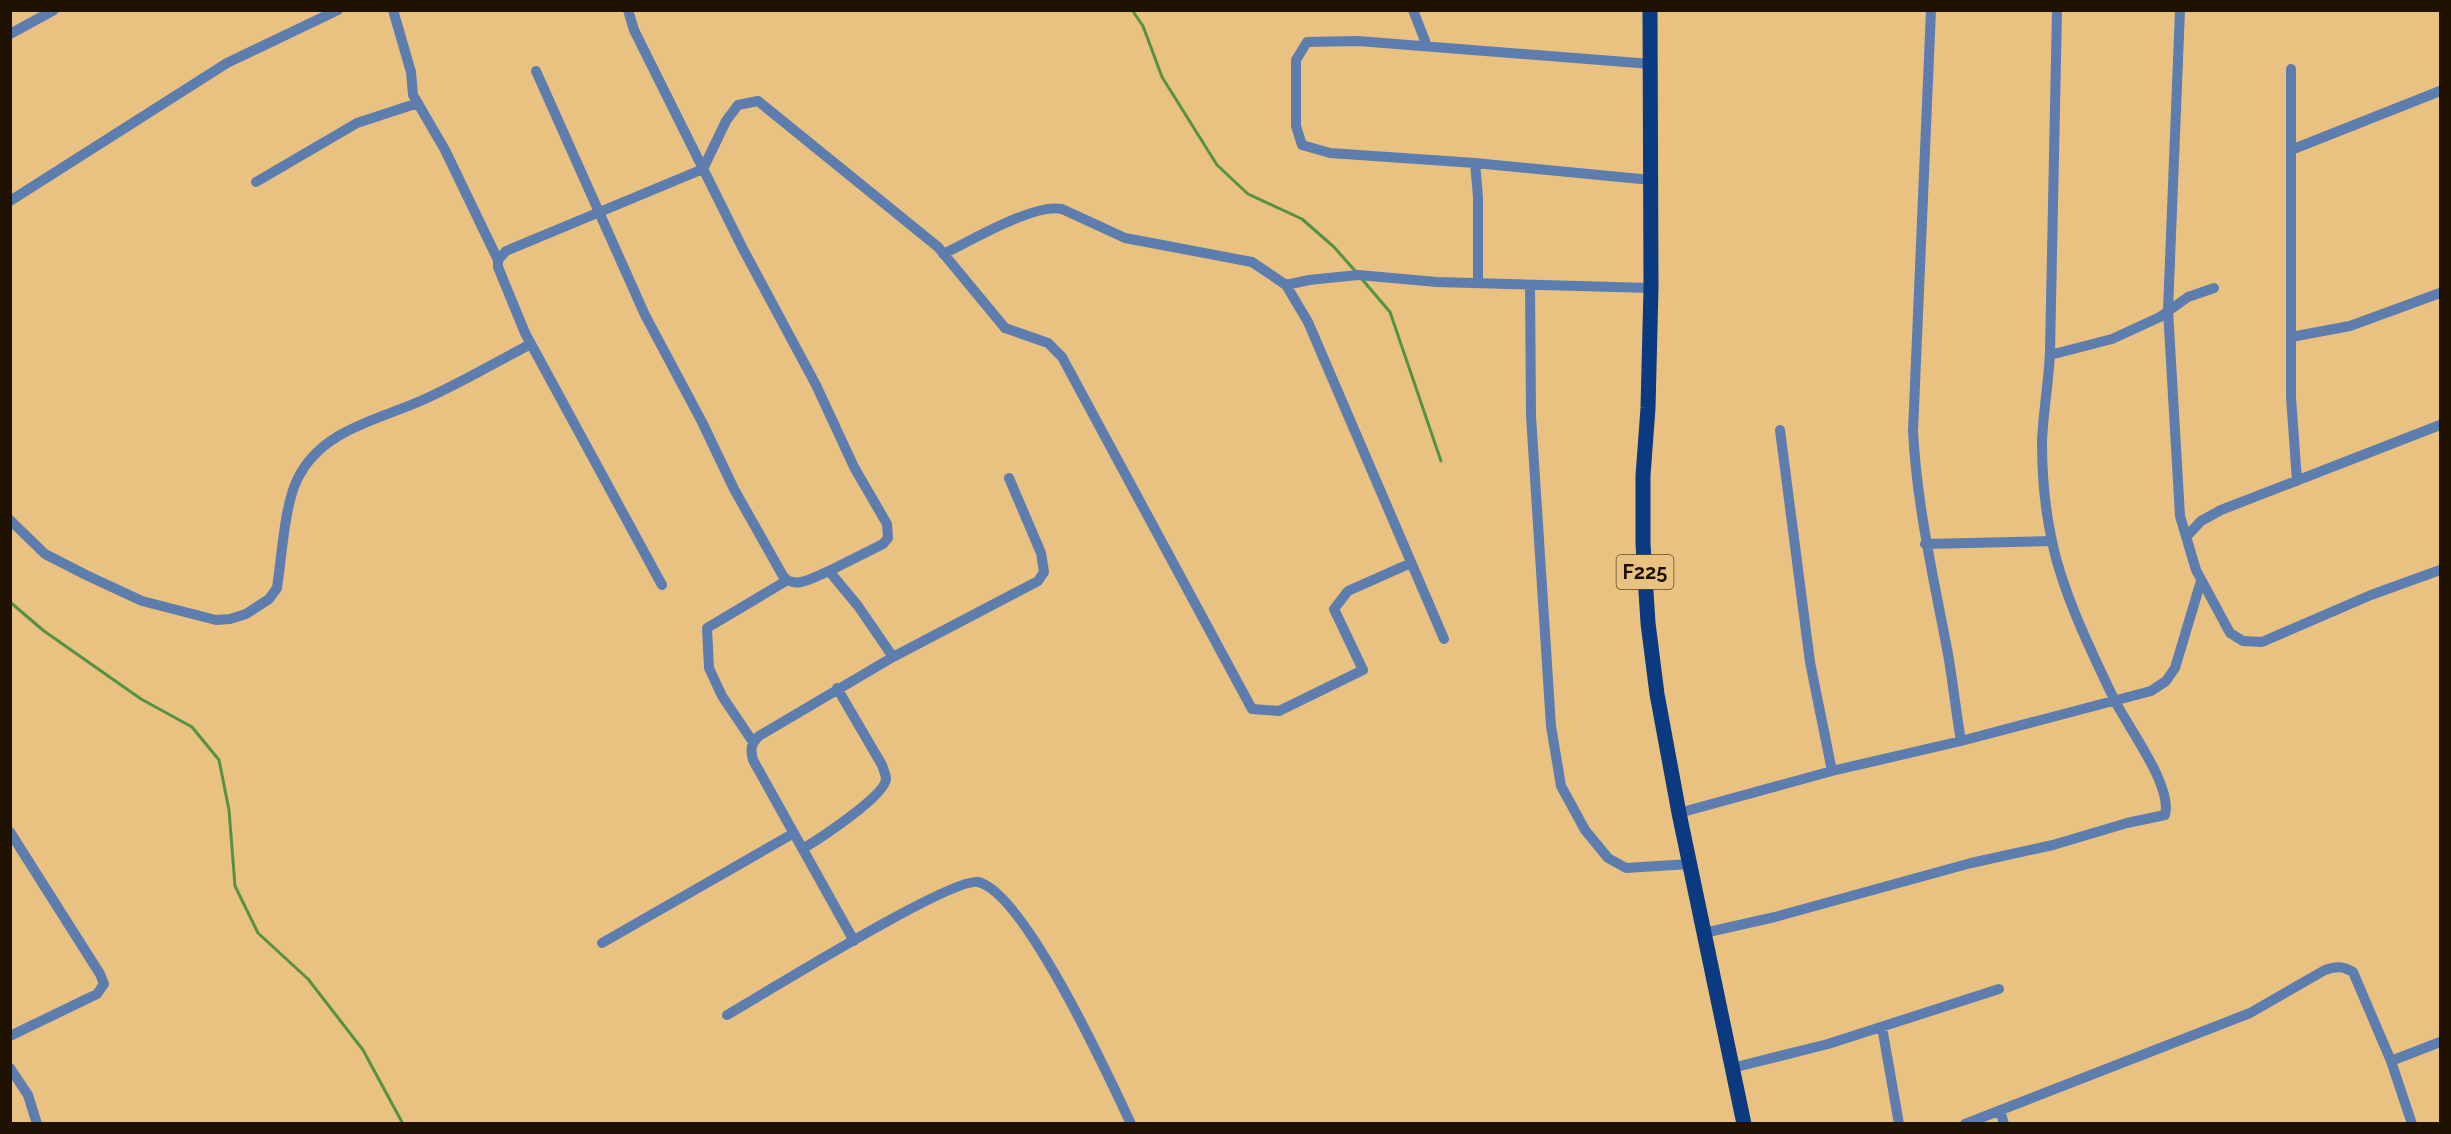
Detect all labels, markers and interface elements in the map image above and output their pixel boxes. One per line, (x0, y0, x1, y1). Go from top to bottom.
road number: F225 (1616, 555, 1674, 589)

